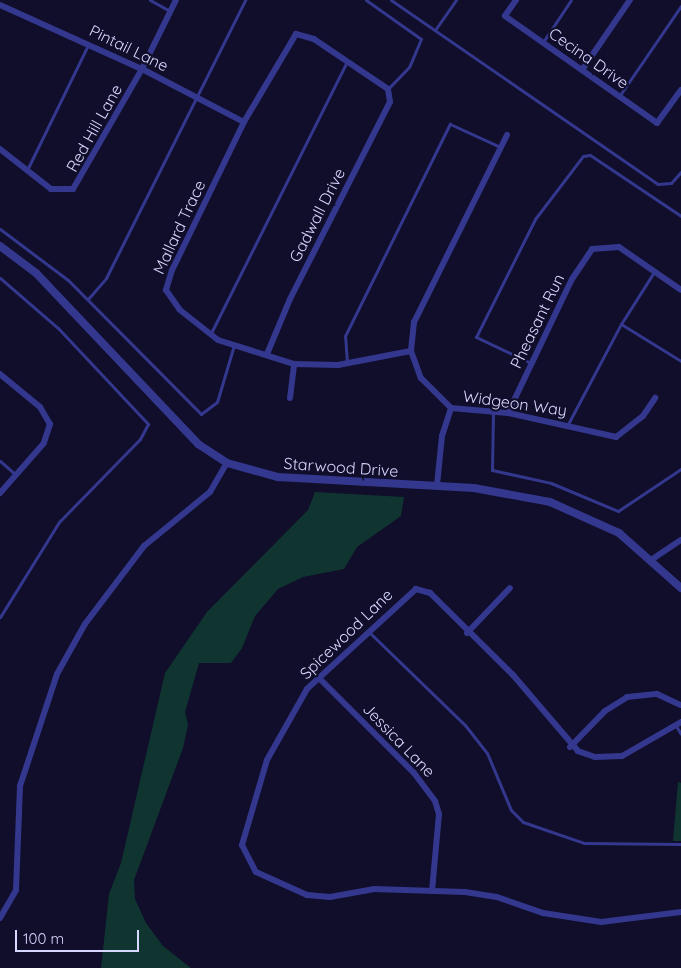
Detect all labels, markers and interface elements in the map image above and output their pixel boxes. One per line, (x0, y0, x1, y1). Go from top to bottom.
street label: Pintail Lane (86, 21, 172, 75)
street label: Cecina Drive (545, 23, 633, 93)
street label: Red Hill Lane (62, 81, 126, 175)
street label: Gadwall Drive (285, 165, 349, 265)
street label: Mallard Trace (149, 177, 209, 277)
street label: Pheasant Run (506, 271, 568, 371)
street label: Widgeon Way (462, 386, 568, 420)
street label: Starwood Drive (283, 453, 399, 481)
street label: Spicewood Lane (296, 585, 396, 683)
street label: Jessica Lane (359, 699, 439, 781)
scale bar (18, 920, 141, 952)
text: 100 m (23, 929, 64, 948)

